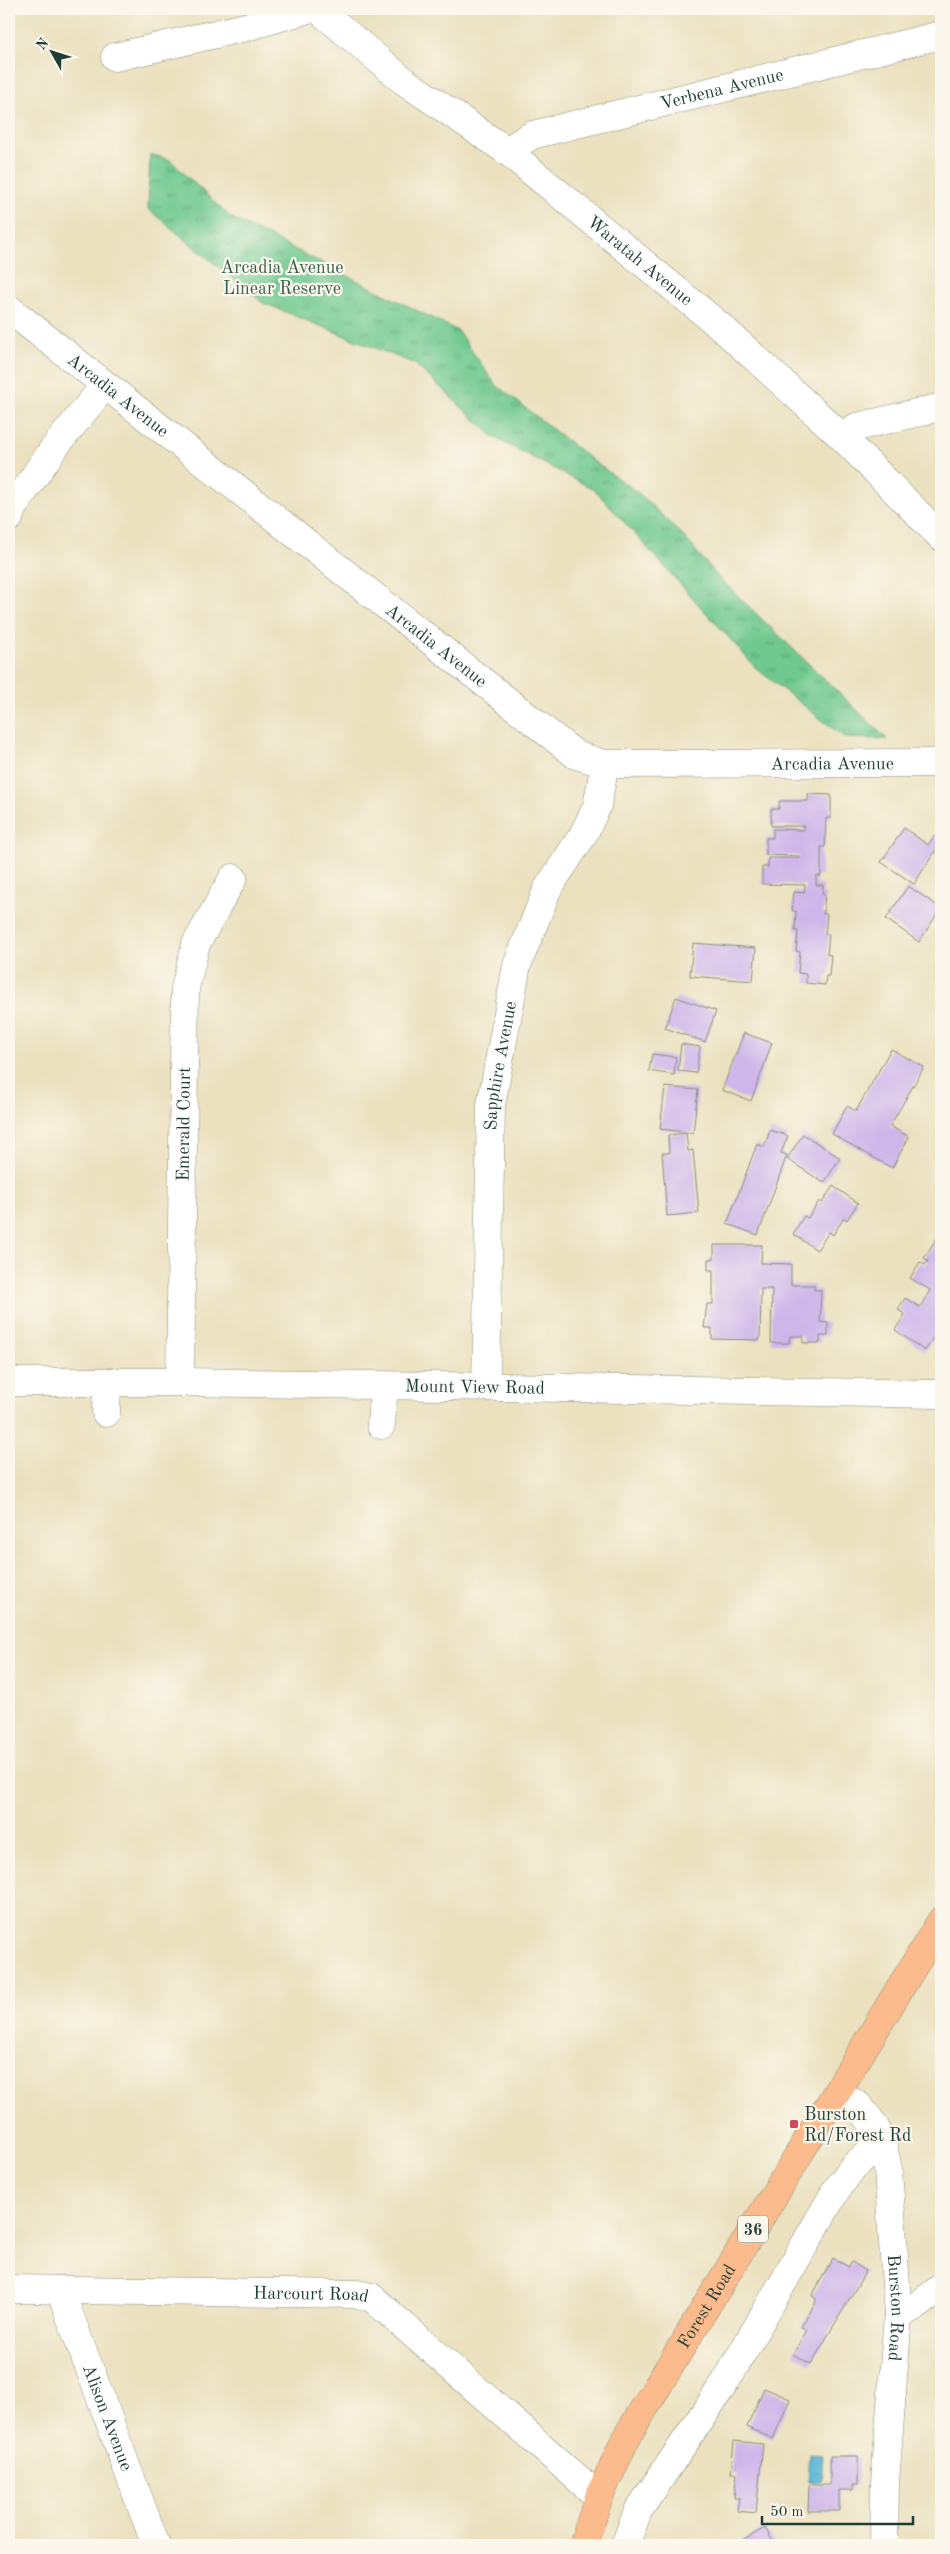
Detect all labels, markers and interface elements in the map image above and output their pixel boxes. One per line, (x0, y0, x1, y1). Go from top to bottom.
north arrow (28, 28, 78, 78)
text: N (34, 36, 52, 53)
street label: Verbena Avenue (659, 66, 785, 113)
street label: Waratah Avenue (583, 213, 696, 309)
park label: Arcadia Avenue Linear Reserve (220, 259, 344, 298)
street label: Arcadia Avenue (64, 351, 172, 441)
street label: Arcadia Avenue (382, 601, 490, 691)
street label: Arcadia Avenue (771, 755, 894, 774)
street label: Sapphire Avenue (483, 1000, 520, 1131)
street label: Emerald Court (175, 1066, 194, 1182)
street label: Mount View Road (405, 1378, 545, 1398)
place label: Burston Rd/Forest Rd (804, 2106, 911, 2145)
marker: Burston Rd/Forest Rd (788, 2118, 800, 2130)
road number: 36 (738, 2216, 768, 2242)
street label: Burston Road (884, 2254, 906, 2362)
street label: Forest Road (675, 2261, 740, 2352)
street label: Harcourt Road (253, 2285, 370, 2306)
street label: Alison Avenue (79, 2362, 135, 2473)
scale bar (762, 2494, 914, 2526)
text: 50 m (770, 2505, 804, 2520)

